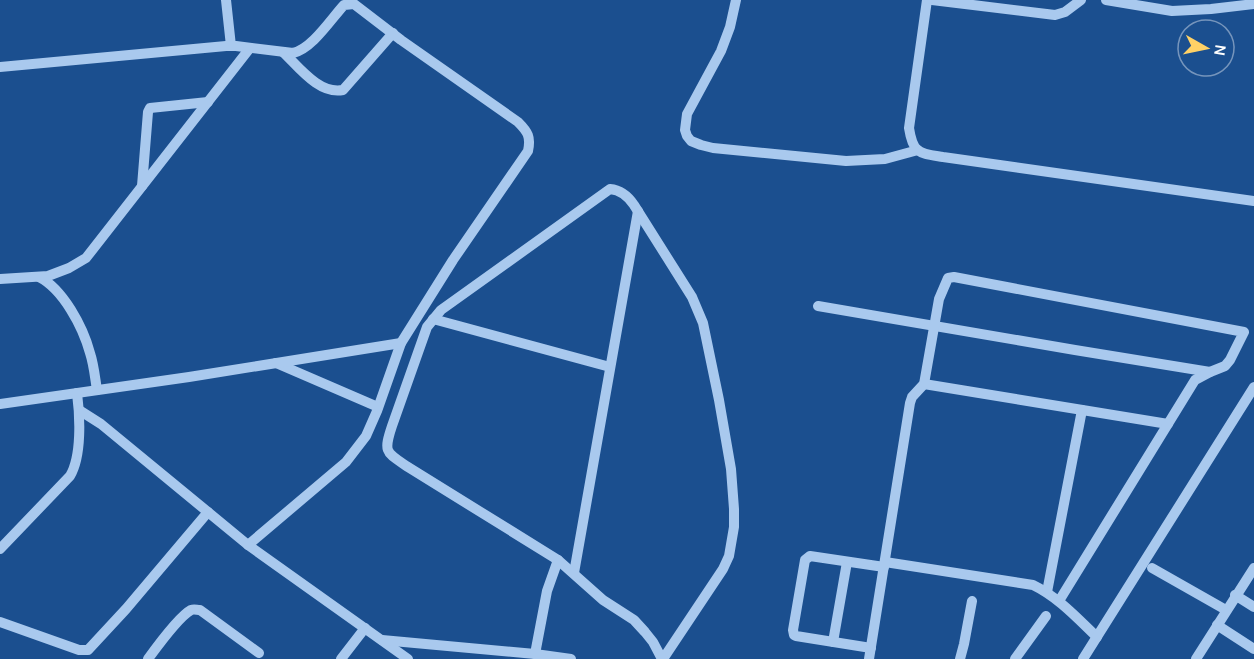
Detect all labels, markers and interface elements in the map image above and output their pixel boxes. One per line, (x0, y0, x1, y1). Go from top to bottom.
north arrow (1176, 18, 1236, 78)
text: N (1210, 43, 1231, 57)

